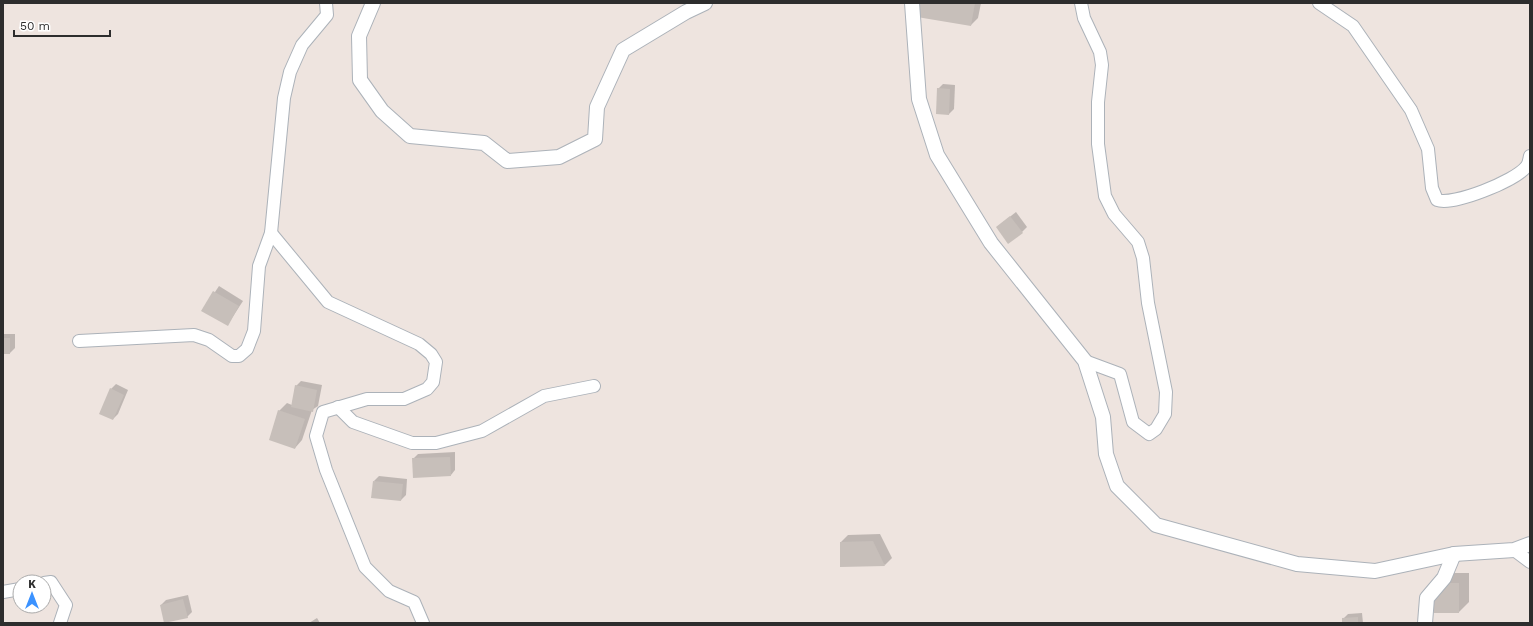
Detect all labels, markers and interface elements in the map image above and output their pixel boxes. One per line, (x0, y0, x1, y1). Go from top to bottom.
scale bar (14, 12, 110, 38)
text: 50 m (20, 19, 50, 33)
north arrow (12, 574, 52, 614)
text: K (28, 578, 36, 591)

